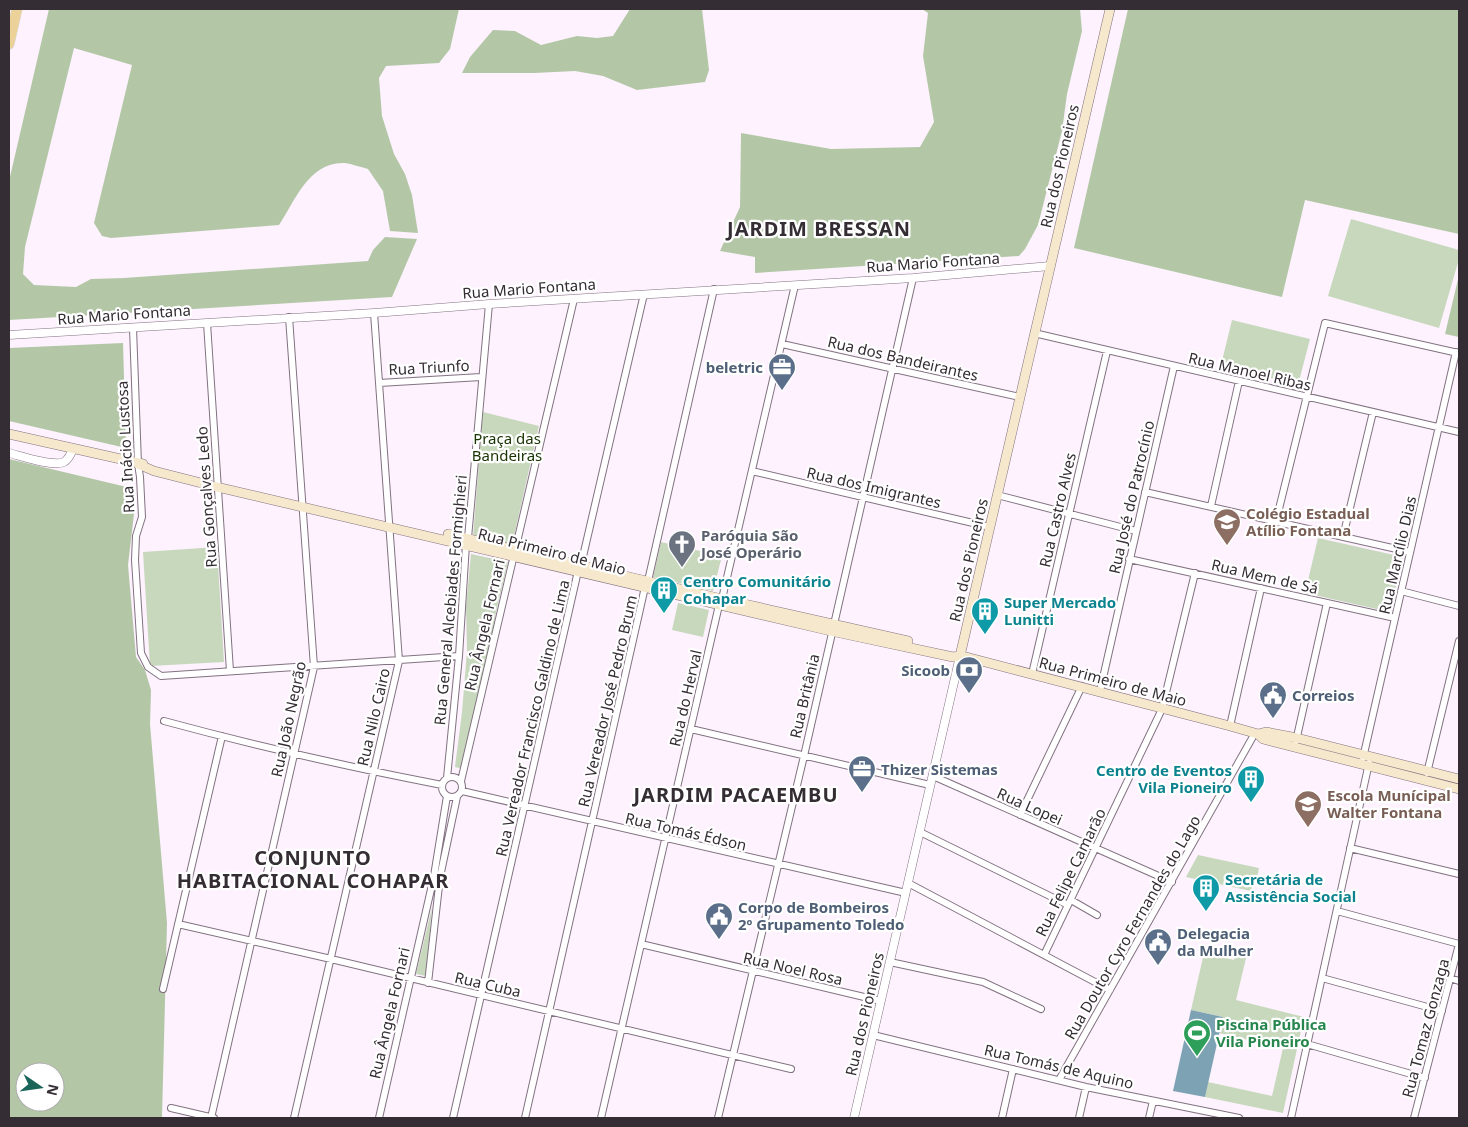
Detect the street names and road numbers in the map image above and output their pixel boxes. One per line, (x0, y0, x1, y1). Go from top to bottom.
street label: Rua dos Pioneiros (1035, 102, 1083, 230)
street label: Rua Mario Fontana (866, 247, 1000, 277)
street label: Rua Mario Fontana (462, 273, 596, 303)
street label: Rua Mario Fontana (57, 299, 191, 329)
street label: Rua dos Bandeirantes (826, 331, 980, 385)
street label: Rua Manoel Ribas (1187, 347, 1313, 395)
street label: Rua Triunfo (388, 355, 470, 379)
street label: Rua Inácio Lustosa (112, 380, 138, 514)
street label: Rua José do Patrocínio (1104, 418, 1158, 576)
street label: Rua Gonçalves Ledo (191, 426, 221, 568)
street label: Rua Castro Alves (1034, 451, 1080, 569)
street label: Rua dos Imigrantes (805, 462, 943, 512)
street label: Rua General Alcebiades Formighieri (429, 474, 471, 726)
street label: Rua Marcílio Dias (1374, 494, 1420, 616)
street label: Rua dos Pioneiros (944, 496, 992, 624)
street label: Rua Primeiro de Maio (476, 523, 628, 579)
street label: Rua Mem de Sá (1210, 554, 1320, 598)
street label: Rua Ângela Fornari (459, 557, 509, 693)
street label: Rua Vereador Francisco Galdino de Lima (490, 578, 574, 858)
street label: Rua Vereador José Pedro Brum (573, 593, 641, 809)
street label: Rua do Herval (664, 648, 706, 748)
street label: Rua Britânia (785, 652, 823, 740)
street label: Rua Primeiro de Maio (1037, 652, 1189, 710)
street label: Rua João Negrão (266, 659, 310, 779)
street label: Rua Nilo Cairo (352, 666, 394, 768)
street label: Rua Lopei (994, 783, 1066, 829)
street label: Rua Felipe Camarão (1030, 805, 1110, 939)
street label: Rua Tomás Édson (623, 807, 749, 855)
street label: Rua Doutor Cyro Fernandes do Lago (1059, 811, 1205, 1043)
street label: Rua Ângela Fornari (364, 945, 414, 1081)
street label: Rua Noel Rosa (741, 947, 845, 989)
street label: Rua dos Pioneiros (840, 950, 888, 1078)
street label: Rua Tomaz Gonzaga (1397, 956, 1453, 1100)
street label: Rua Cuba (453, 967, 523, 1001)
street label: Rua Tomás de Aquino (982, 1039, 1136, 1093)

